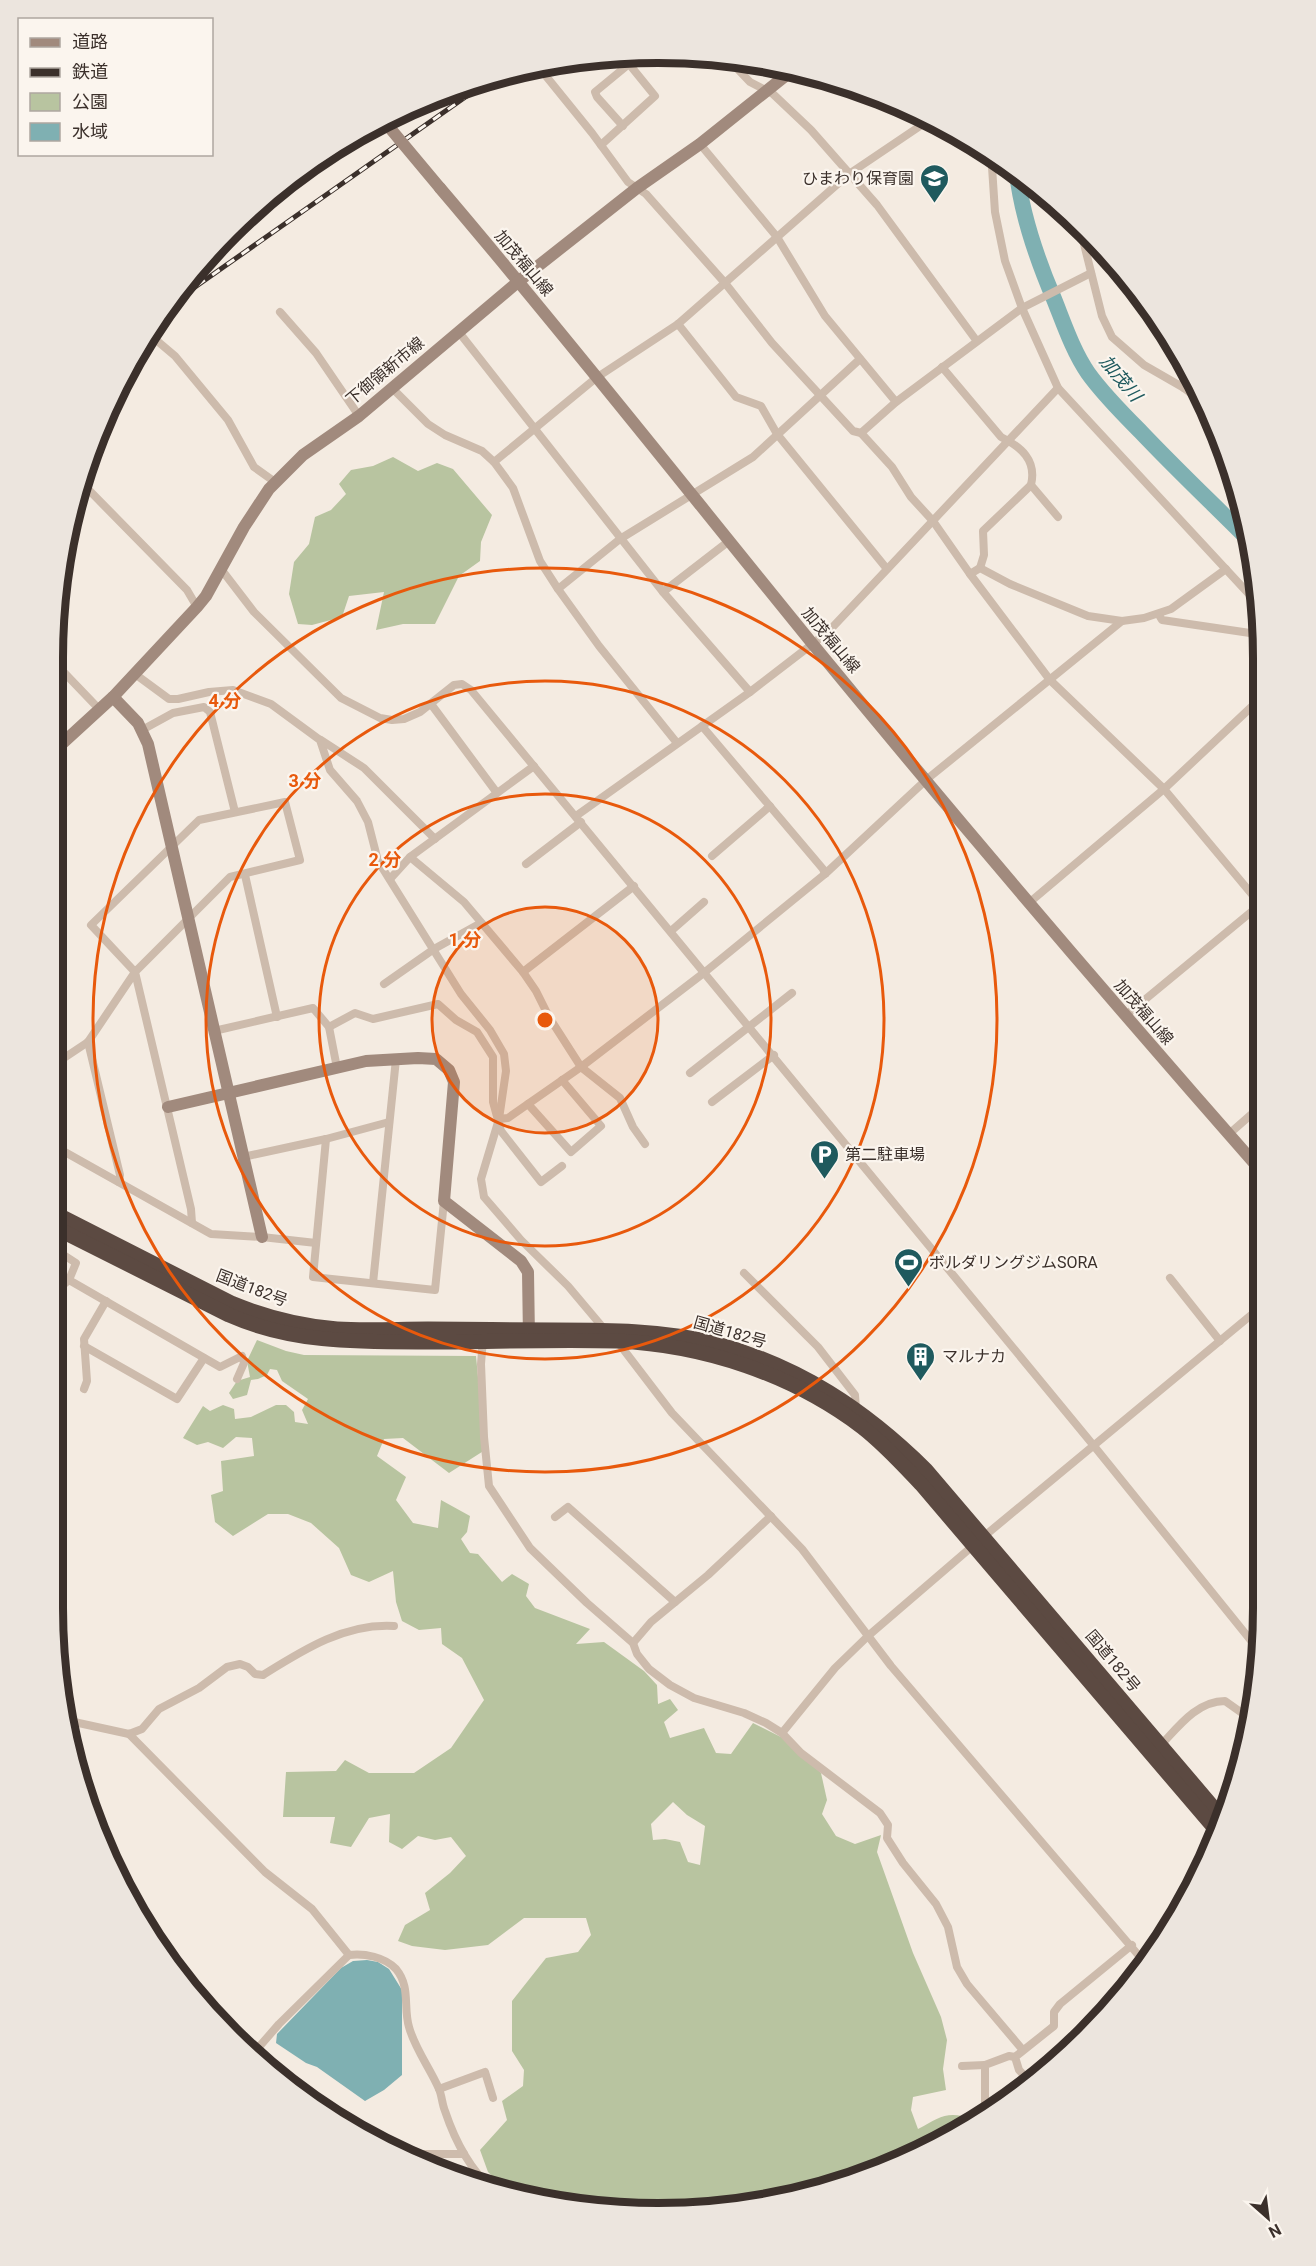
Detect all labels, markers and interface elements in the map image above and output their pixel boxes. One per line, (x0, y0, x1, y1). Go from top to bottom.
legend (18, 18, 213, 156)
text: 道路 (72, 31, 108, 52)
text: 鉄道 (72, 61, 108, 82)
text: 公園 (72, 91, 108, 112)
text: 水域 (72, 121, 108, 142)
school or university icon: ひまわり保育園 (919, 162, 951, 204)
place label: ひまわり保育園 (802, 169, 914, 188)
street label: 加茂福山線 (491, 226, 557, 300)
street label: 下御領新市線 (342, 333, 428, 409)
water label: 加茂川 (1096, 351, 1148, 407)
street label: 加茂福山線 (798, 603, 864, 677)
text: 4 分 (209, 690, 241, 711)
text: 3 分 (289, 770, 321, 791)
text: 2 分 (369, 849, 401, 870)
text: 1 分 (449, 929, 481, 950)
street label: 加茂福山線 (1111, 976, 1177, 1048)
centre of rings (535, 1010, 555, 1030)
parking icon: 第二駐車場 (808, 1138, 840, 1180)
place label: 第二駐車場 (845, 1145, 925, 1164)
sports icon: ボルダリングジムSORA (892, 1246, 924, 1288)
place label: ボルダリングジムSORA (929, 1253, 1098, 1272)
street label: 国道182号 (214, 1266, 290, 1310)
street label: 国道182号 (691, 1313, 769, 1351)
building icon: マルナカ (905, 1340, 937, 1382)
place label: マルナカ (942, 1347, 1006, 1366)
street label: 国道182号 (1082, 1626, 1144, 1696)
north arrow (1238, 2188, 1298, 2248)
text: N (1265, 2220, 1284, 2242)

